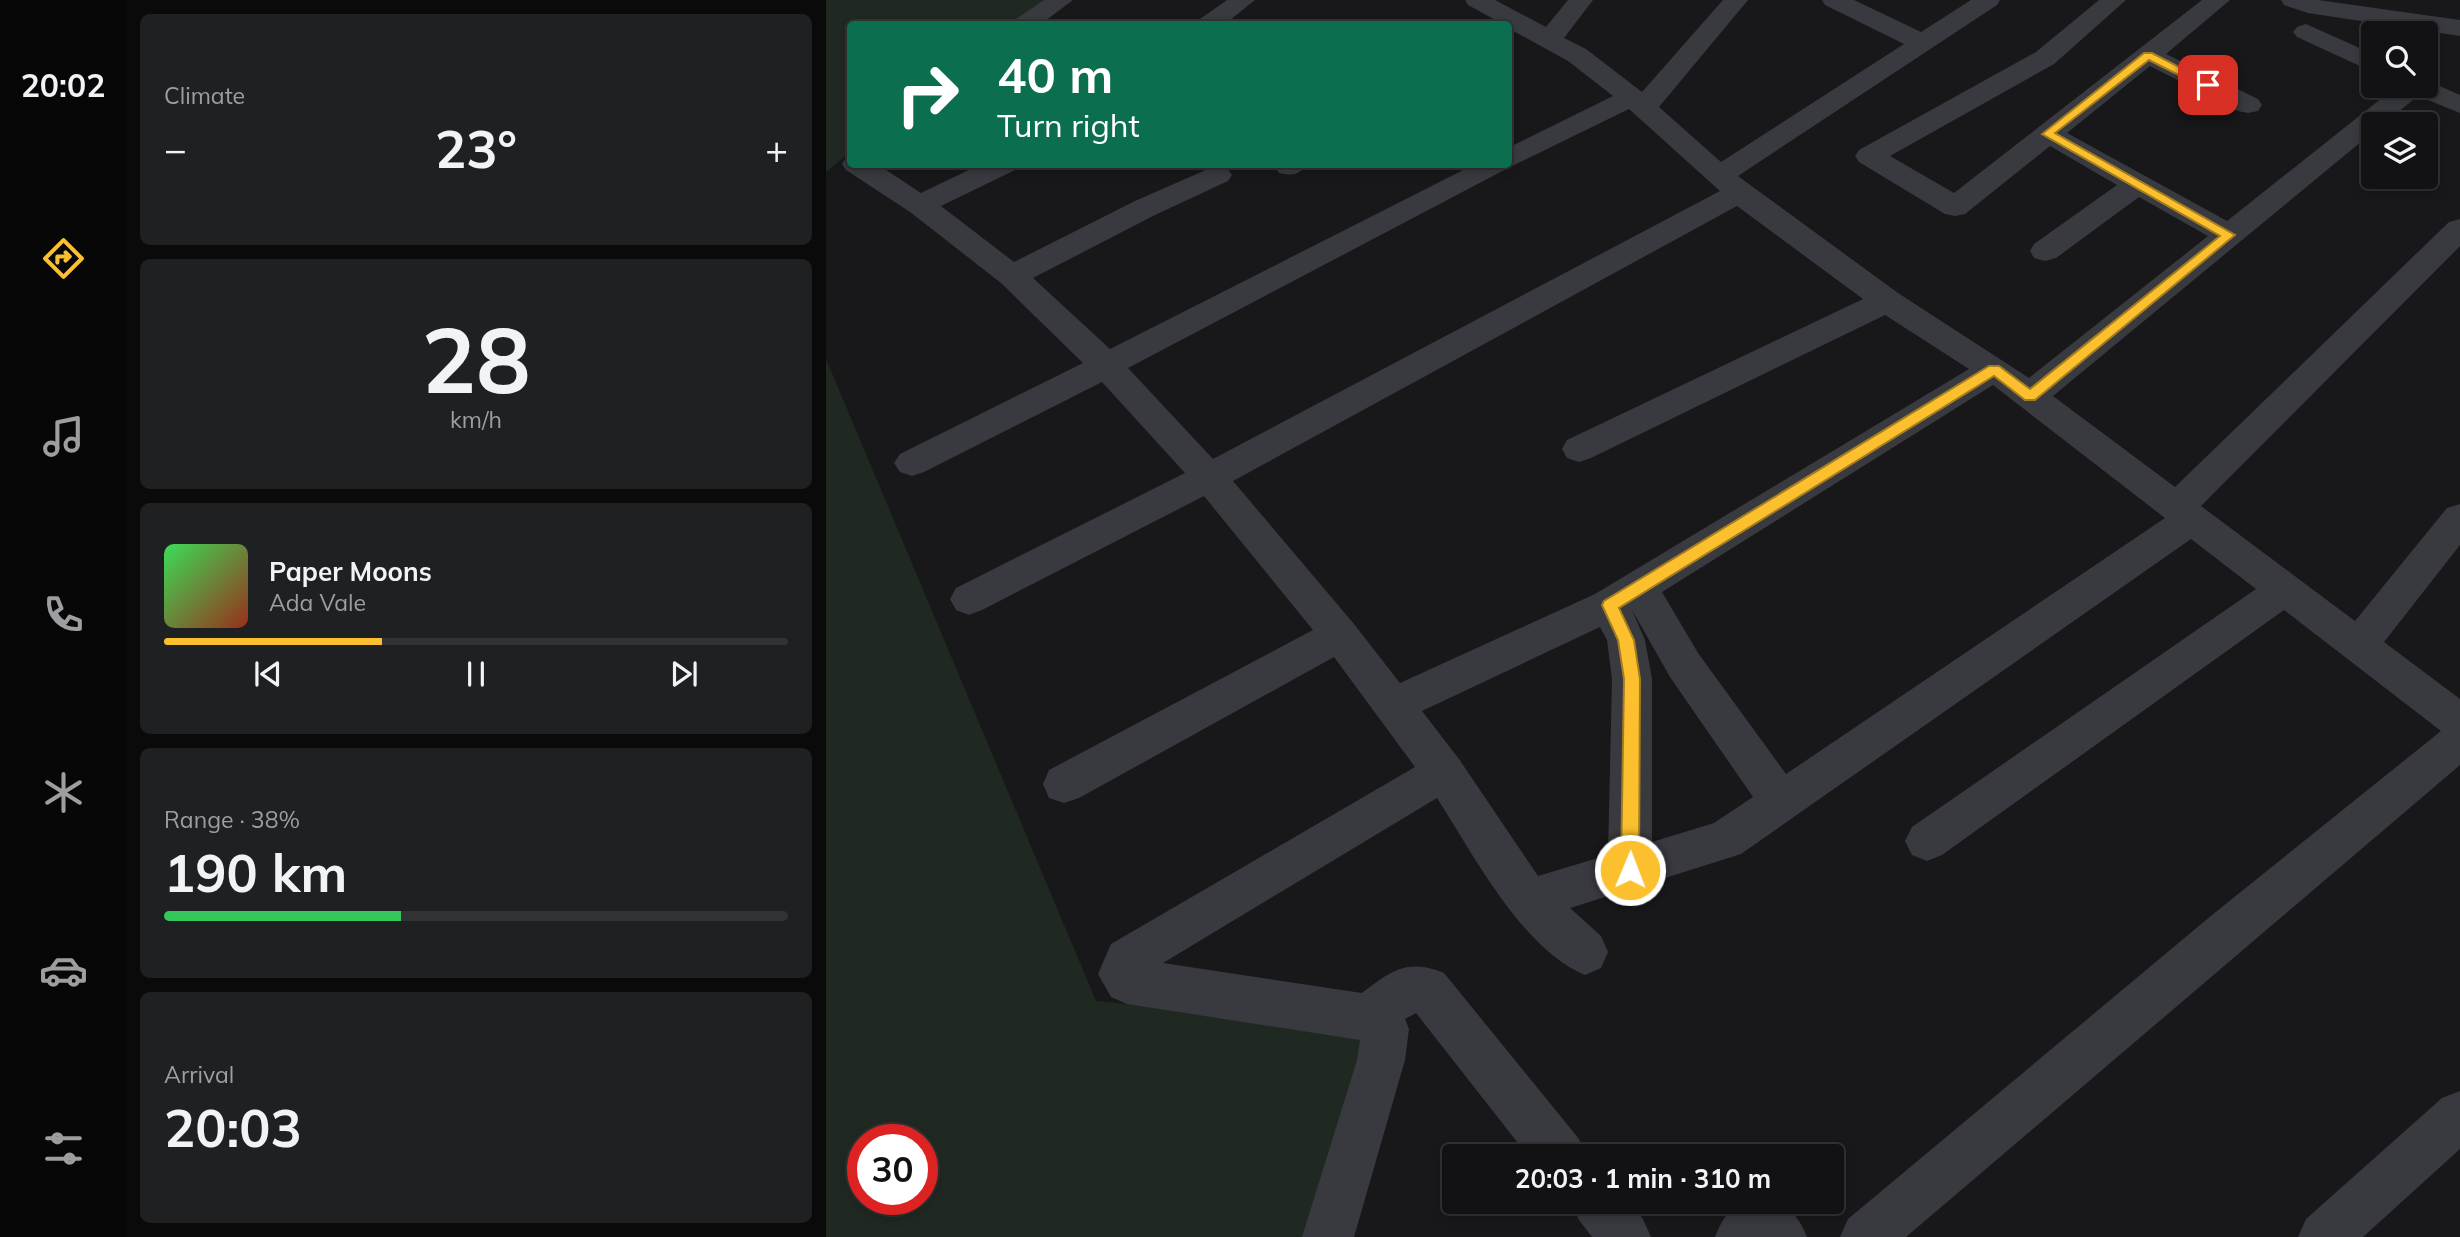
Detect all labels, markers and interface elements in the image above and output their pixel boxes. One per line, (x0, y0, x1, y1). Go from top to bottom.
map controls (2361, 21, 2438, 189)
button: search (2361, 21, 2438, 98)
text: 40 m (997, 44, 1113, 105)
icon: right (882, 49, 973, 140)
pin (2178, 55, 2238, 115)
text: 20:02 (21, 65, 105, 105)
icon: arrive (2189, 66, 2227, 104)
text: Climate (164, 81, 245, 110)
text: Turn right (997, 105, 1140, 145)
button: layers (2361, 112, 2438, 189)
text: 23° (435, 116, 517, 181)
text: − (164, 125, 187, 173)
text: + (765, 125, 788, 173)
icon: directions (39, 234, 88, 283)
text: 28 (421, 302, 531, 416)
text: km/h (450, 405, 502, 434)
icon: music (39, 412, 88, 461)
text: Paper Moons (269, 555, 432, 588)
text: Ada Vale (269, 588, 366, 617)
icon: phone (39, 590, 88, 639)
icon: previous (249, 655, 287, 693)
icon: pause (457, 655, 495, 693)
icon: next (665, 655, 703, 693)
icon: climate (39, 768, 88, 817)
text: Range · 38% (164, 805, 300, 834)
position arrow (1593, 833, 1667, 907)
text: 190 km (164, 840, 347, 905)
icon: car (39, 946, 88, 995)
text: Arrival (164, 1060, 234, 1089)
text: 20:03 (164, 1095, 302, 1160)
icon: filters (39, 1124, 88, 1173)
speed limit sign: 30 (847, 1124, 938, 1215)
text: 20:03 · 1 min · 310 m (1515, 1162, 1771, 1195)

